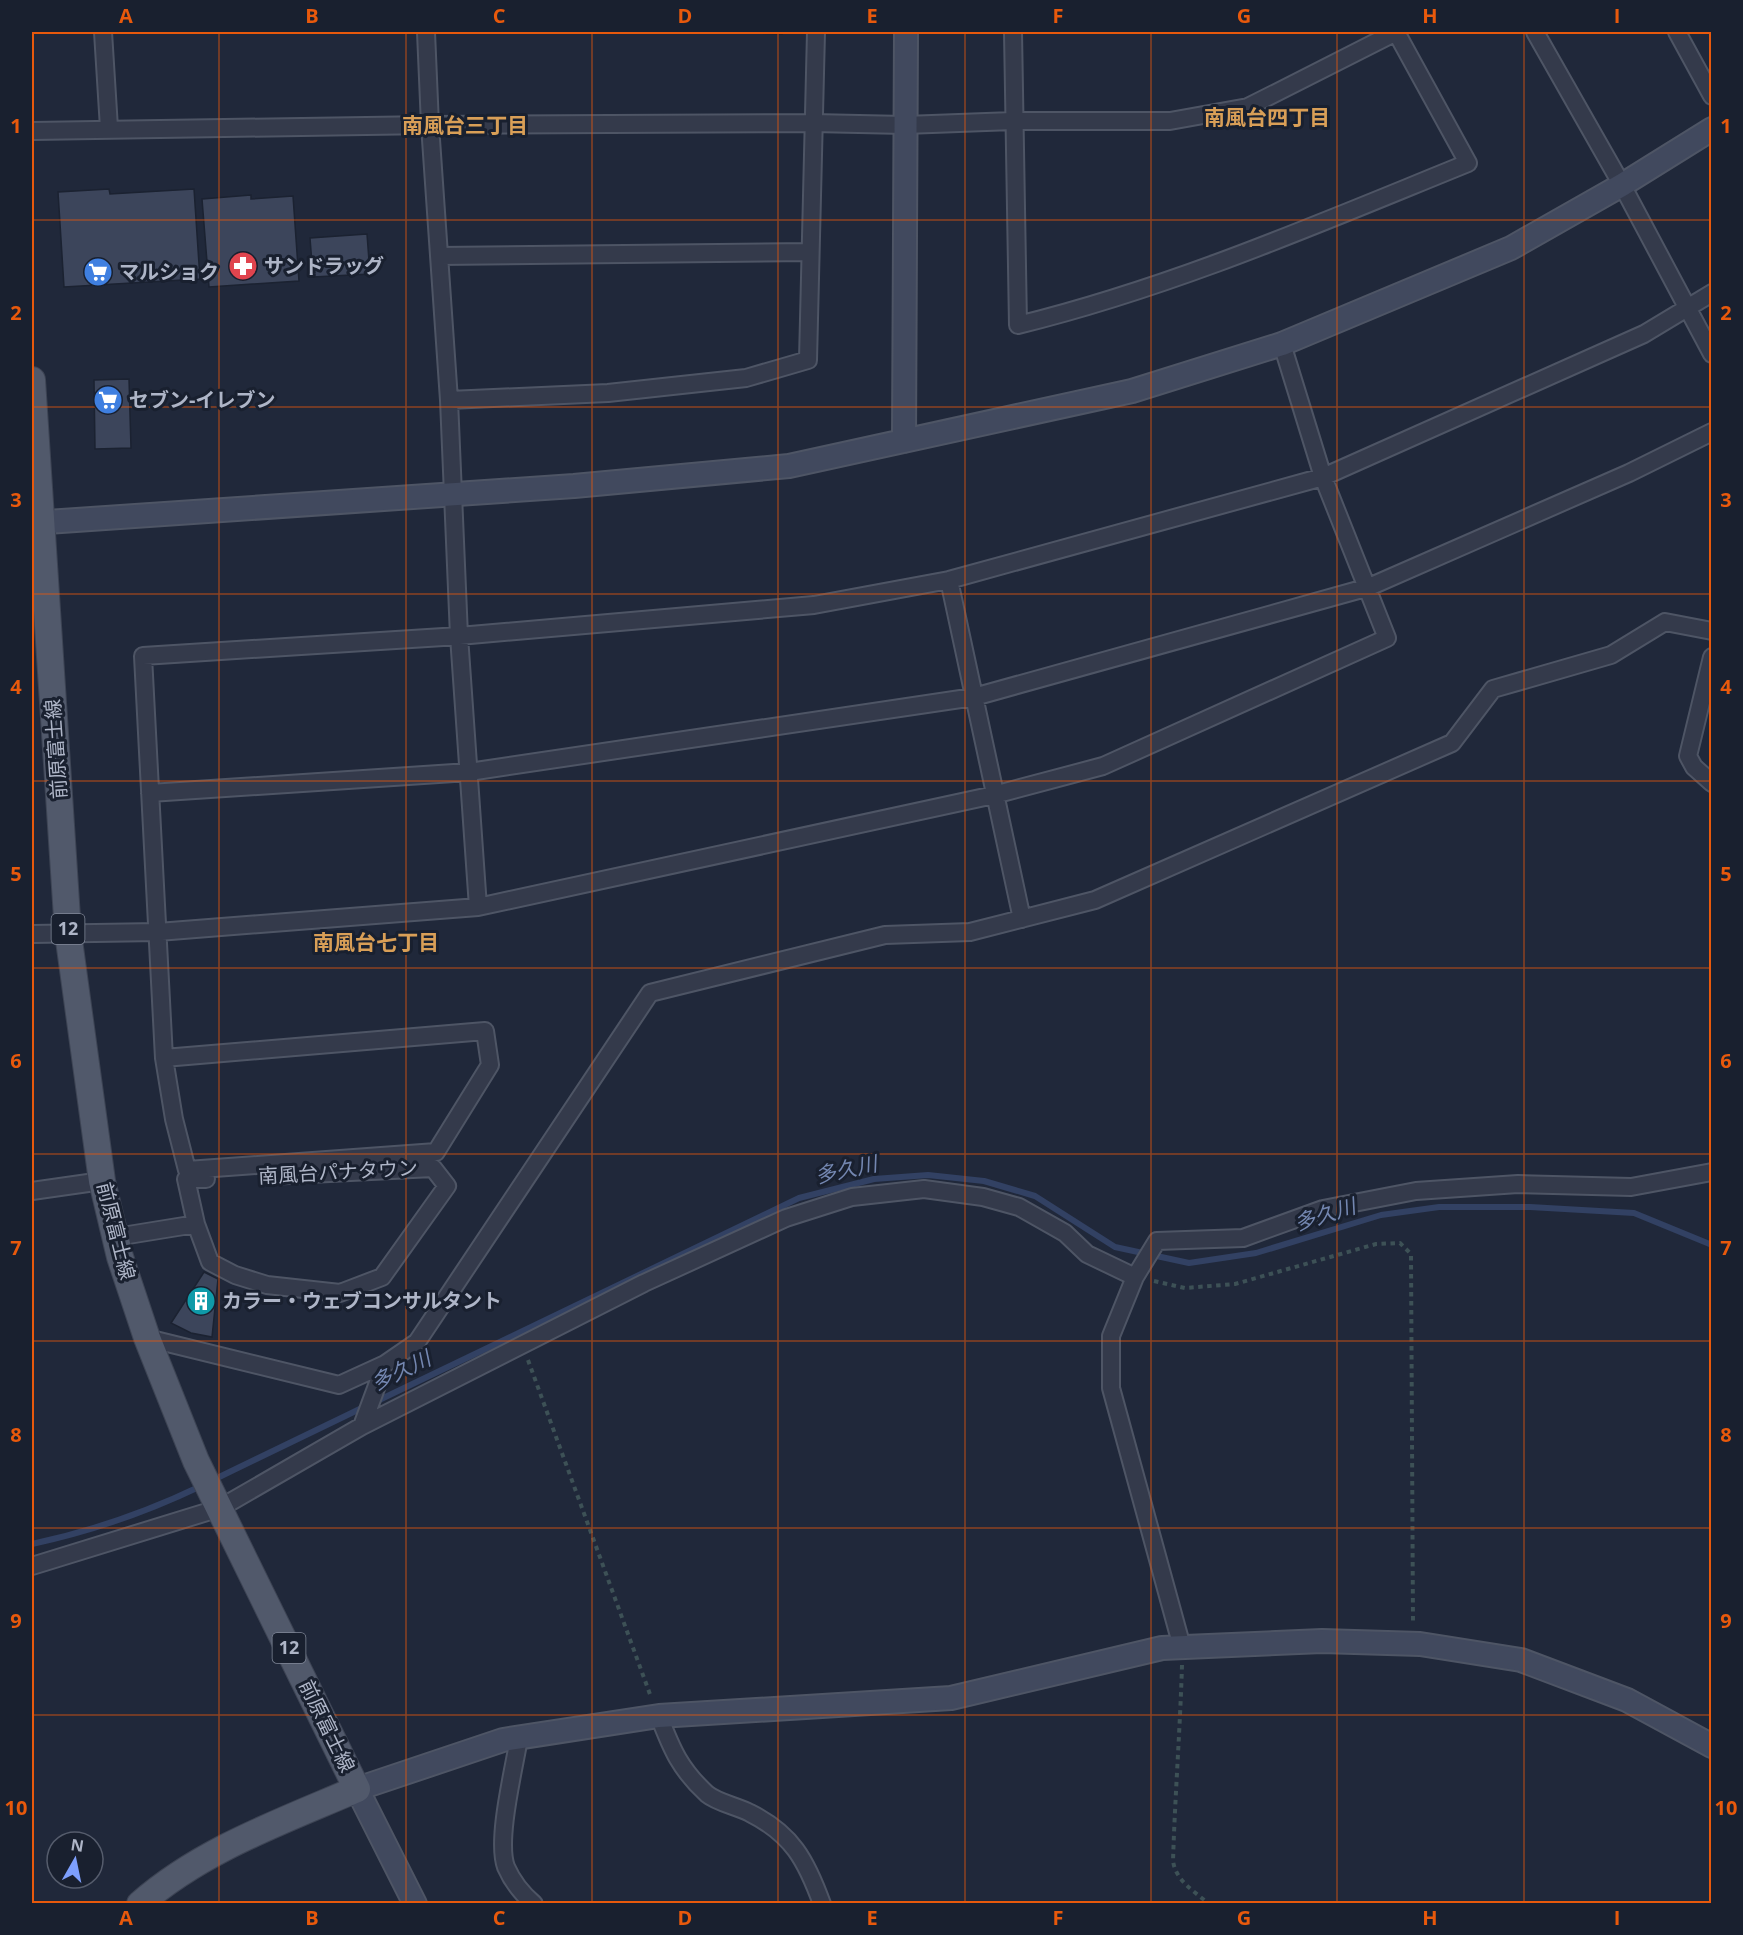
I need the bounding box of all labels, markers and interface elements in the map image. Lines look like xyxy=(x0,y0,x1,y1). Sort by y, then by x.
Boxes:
text: A xyxy=(119,2,133,29)
text: B xyxy=(305,2,319,29)
text: C xyxy=(493,2,506,29)
text: D xyxy=(678,2,692,29)
text: E xyxy=(866,2,878,29)
text: F xyxy=(1053,2,1063,29)
text: G xyxy=(1237,2,1251,29)
text: H xyxy=(1422,2,1438,29)
text: I xyxy=(1614,2,1620,29)
district label: 南風台四丁目 xyxy=(1204,103,1330,131)
district label: 南風台三丁目 xyxy=(402,111,528,139)
text: 1 xyxy=(10,112,22,139)
text: 1 xyxy=(1720,112,1732,139)
pharmacy icon: サンドラッグ xyxy=(227,250,259,282)
place label: サンドラッグ xyxy=(264,252,384,279)
supermarket icon: マルショク xyxy=(82,256,114,288)
place label: マルショク xyxy=(119,258,219,285)
text: 2 xyxy=(10,299,22,326)
text: 2 xyxy=(1720,299,1732,326)
supermarket icon: セブン-イレブン xyxy=(92,384,124,416)
place label: セブン-イレブン xyxy=(129,386,275,413)
text: 3 xyxy=(10,486,22,513)
text: 3 xyxy=(1720,486,1732,513)
text: 4 xyxy=(10,673,22,700)
text: 4 xyxy=(1720,673,1732,700)
street label: 前原富士線 xyxy=(39,698,72,800)
text: 5 xyxy=(10,860,22,887)
text: 5 xyxy=(1720,860,1732,887)
road number: 12 xyxy=(52,914,84,944)
district label: 南風台七丁目 xyxy=(313,928,439,956)
text: 6 xyxy=(10,1047,22,1074)
text: 6 xyxy=(1720,1047,1732,1074)
water label: 多久川 xyxy=(812,1148,881,1189)
street label: 南風台パナタウン xyxy=(257,1154,419,1189)
street label: 前原富士線 xyxy=(91,1179,142,1283)
water label: 多久川 xyxy=(1290,1191,1361,1237)
text: 7 xyxy=(10,1234,22,1261)
text: 7 xyxy=(1720,1234,1732,1261)
building icon: カラー・ウェブコンサルタント xyxy=(185,1285,217,1317)
place label: カラー・ウェブコンサルタント xyxy=(222,1287,502,1314)
water label: 多久川 xyxy=(366,1343,437,1396)
text: 8 xyxy=(10,1421,22,1448)
text: 8 xyxy=(1720,1421,1732,1448)
text: 9 xyxy=(10,1607,22,1634)
text: 9 xyxy=(1720,1607,1732,1634)
road number: 12 xyxy=(272,1633,306,1663)
street label: 前原富士線 xyxy=(293,1675,362,1777)
text: 10 xyxy=(5,1794,27,1821)
text: 10 xyxy=(1715,1794,1737,1821)
north arrow xyxy=(45,1830,105,1890)
text: N xyxy=(69,1833,85,1857)
text: A xyxy=(119,1904,133,1931)
text: B xyxy=(305,1904,319,1931)
text: C xyxy=(493,1904,506,1931)
text: D xyxy=(678,1904,692,1931)
text: E xyxy=(866,1904,878,1931)
text: F xyxy=(1053,1904,1063,1931)
text: G xyxy=(1237,1904,1251,1931)
text: H xyxy=(1422,1904,1438,1931)
text: I xyxy=(1614,1904,1620,1931)

